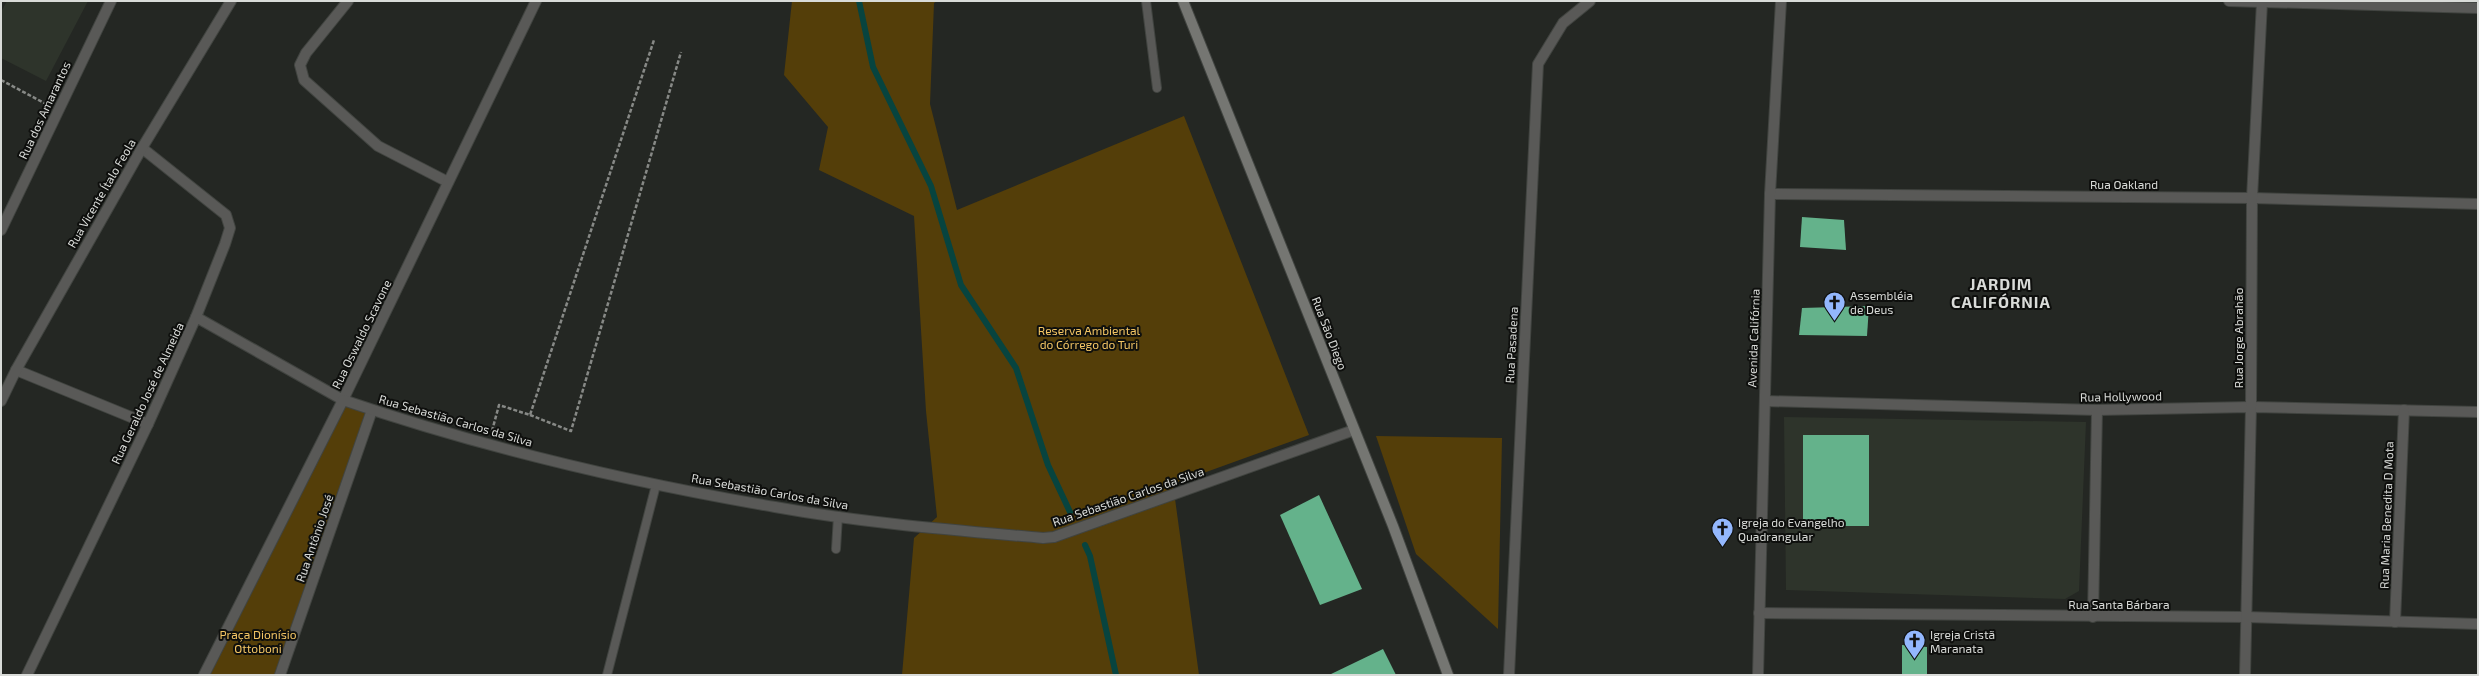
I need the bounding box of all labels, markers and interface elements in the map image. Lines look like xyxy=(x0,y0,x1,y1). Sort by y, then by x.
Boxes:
street label: Rua dos Amarantos xyxy=(15,59,73,161)
street label: Rua Vicente Ítalo Feola xyxy=(64,136,138,250)
street label: Rua Oakland xyxy=(2090,177,2158,191)
district label: JARDIM CALIFÓRNIA xyxy=(1951,274,2051,311)
street label: Rua Oswaldo Scavone xyxy=(328,277,394,391)
street label: Avenida Califórnia xyxy=(1744,288,1762,388)
place label: Assembléia de Deus xyxy=(1850,288,1913,316)
street label: Rua Jorge Abrahão xyxy=(2231,288,2245,388)
church icon: Assembléia de Deus xyxy=(1822,289,1848,322)
street label: Rua São Diego xyxy=(1310,294,1350,372)
street label: Rua Pasadena xyxy=(1502,306,1520,384)
street label: Rua Geraldo José de Almeida xyxy=(108,320,186,466)
park label: Reserva Ambiental do Córrego do Turi xyxy=(1038,323,1141,351)
street label: Rua Hollywood xyxy=(2080,388,2162,404)
street label: Rua Sebastião Carlos da Silva xyxy=(378,391,534,449)
street label: Rua Maria Benedita D Mota xyxy=(2376,441,2396,589)
street label: Rua Sebastião Carlos da Silva xyxy=(1050,463,1206,529)
street label: Rua Sebastião Carlos da Silva xyxy=(690,470,850,512)
street label: Rua Antônio José xyxy=(292,492,336,584)
place label: Igreja do Evangelho Quadrangular xyxy=(1738,515,1845,544)
church icon: Igreja do Evangelho Quadrangular xyxy=(1710,516,1736,549)
street label: Rua Santa Bárbara xyxy=(2068,597,2170,611)
park label: Praça Dionísio Ottoboni xyxy=(219,627,297,655)
place label: Igreja Cristã Maranata xyxy=(1930,627,1995,655)
church icon: Igreja Cristã Maranata xyxy=(1902,628,1928,661)

